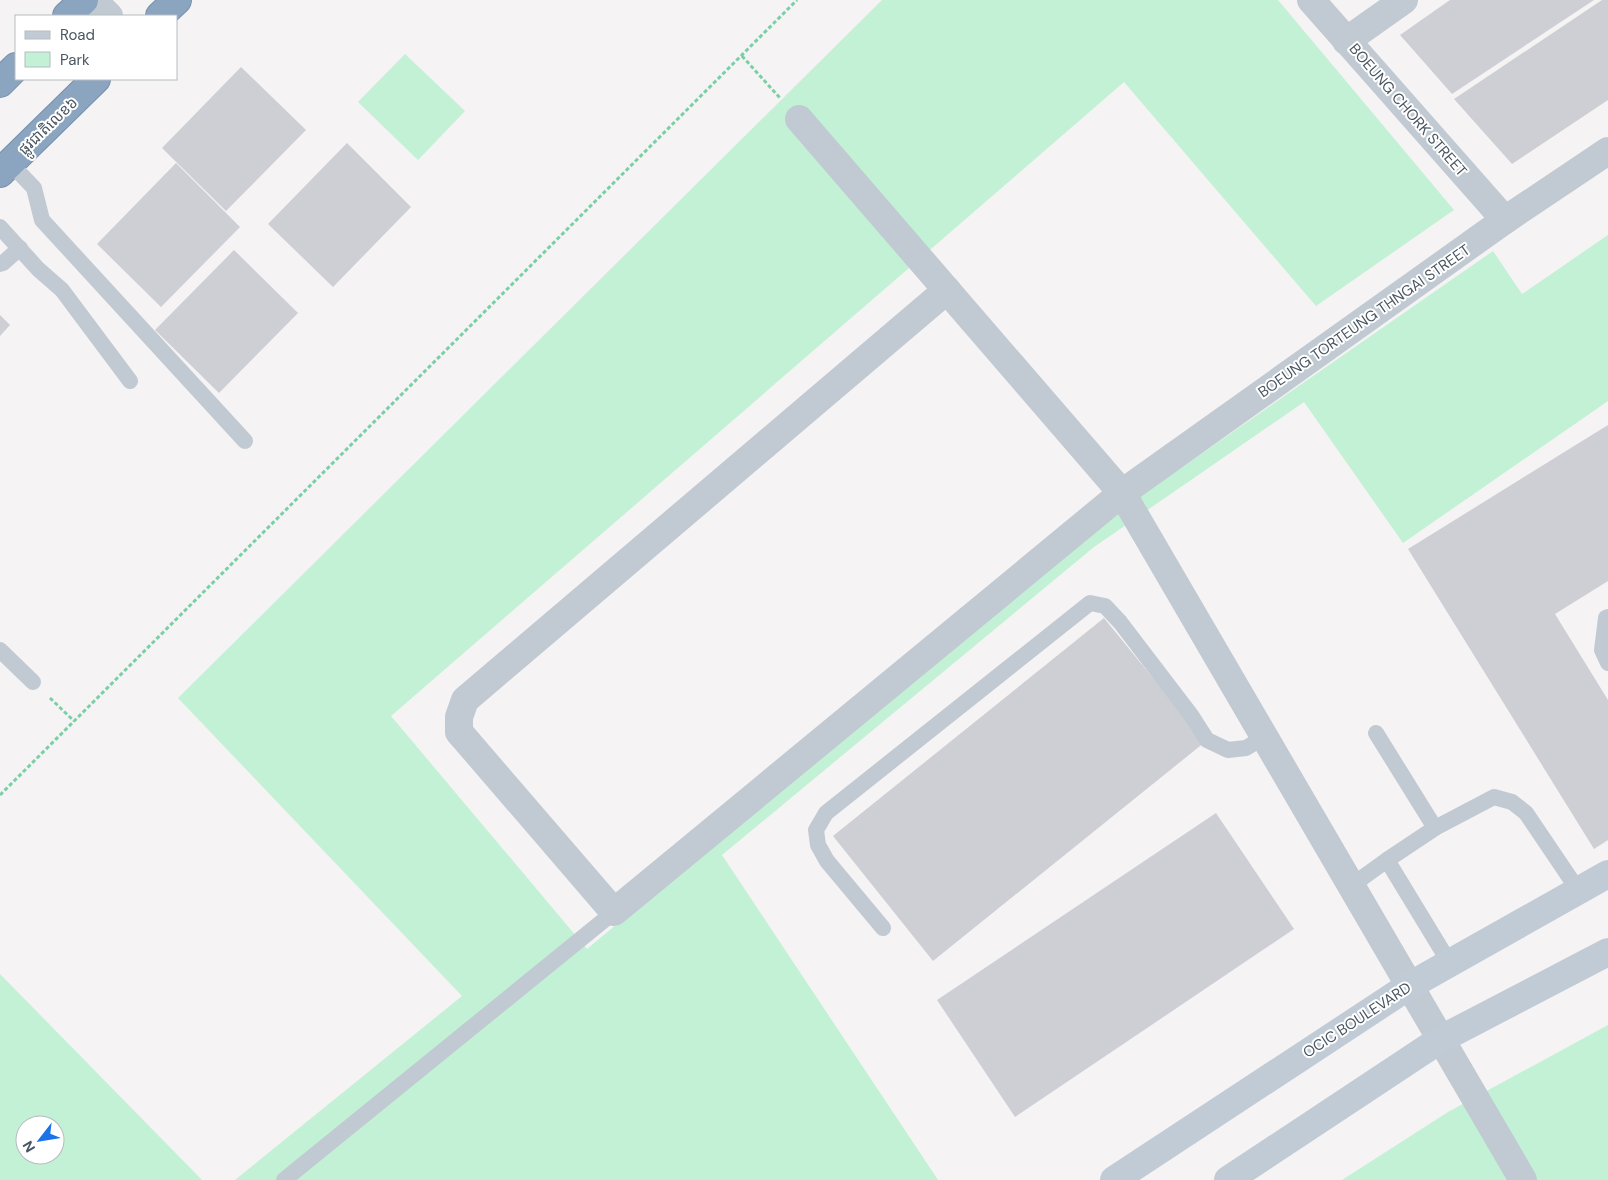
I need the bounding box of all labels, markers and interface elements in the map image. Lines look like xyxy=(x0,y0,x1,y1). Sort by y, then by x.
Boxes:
legend xyxy=(15,15,178,80)
text: Road xyxy=(60,25,95,45)
street label: BOEUNG CHORK STREET xyxy=(1345,39,1471,181)
text: Park xyxy=(60,50,90,70)
street label: ផ្លូវជាតិលេខ៦ xyxy=(14,93,84,162)
street label: BOEUNG TORTEUNG THNGAI STREET xyxy=(1254,240,1474,402)
street label: OCIC BOULEVARD xyxy=(1299,978,1415,1062)
north arrow xyxy=(15,1115,65,1165)
text: N xyxy=(19,1138,39,1156)

